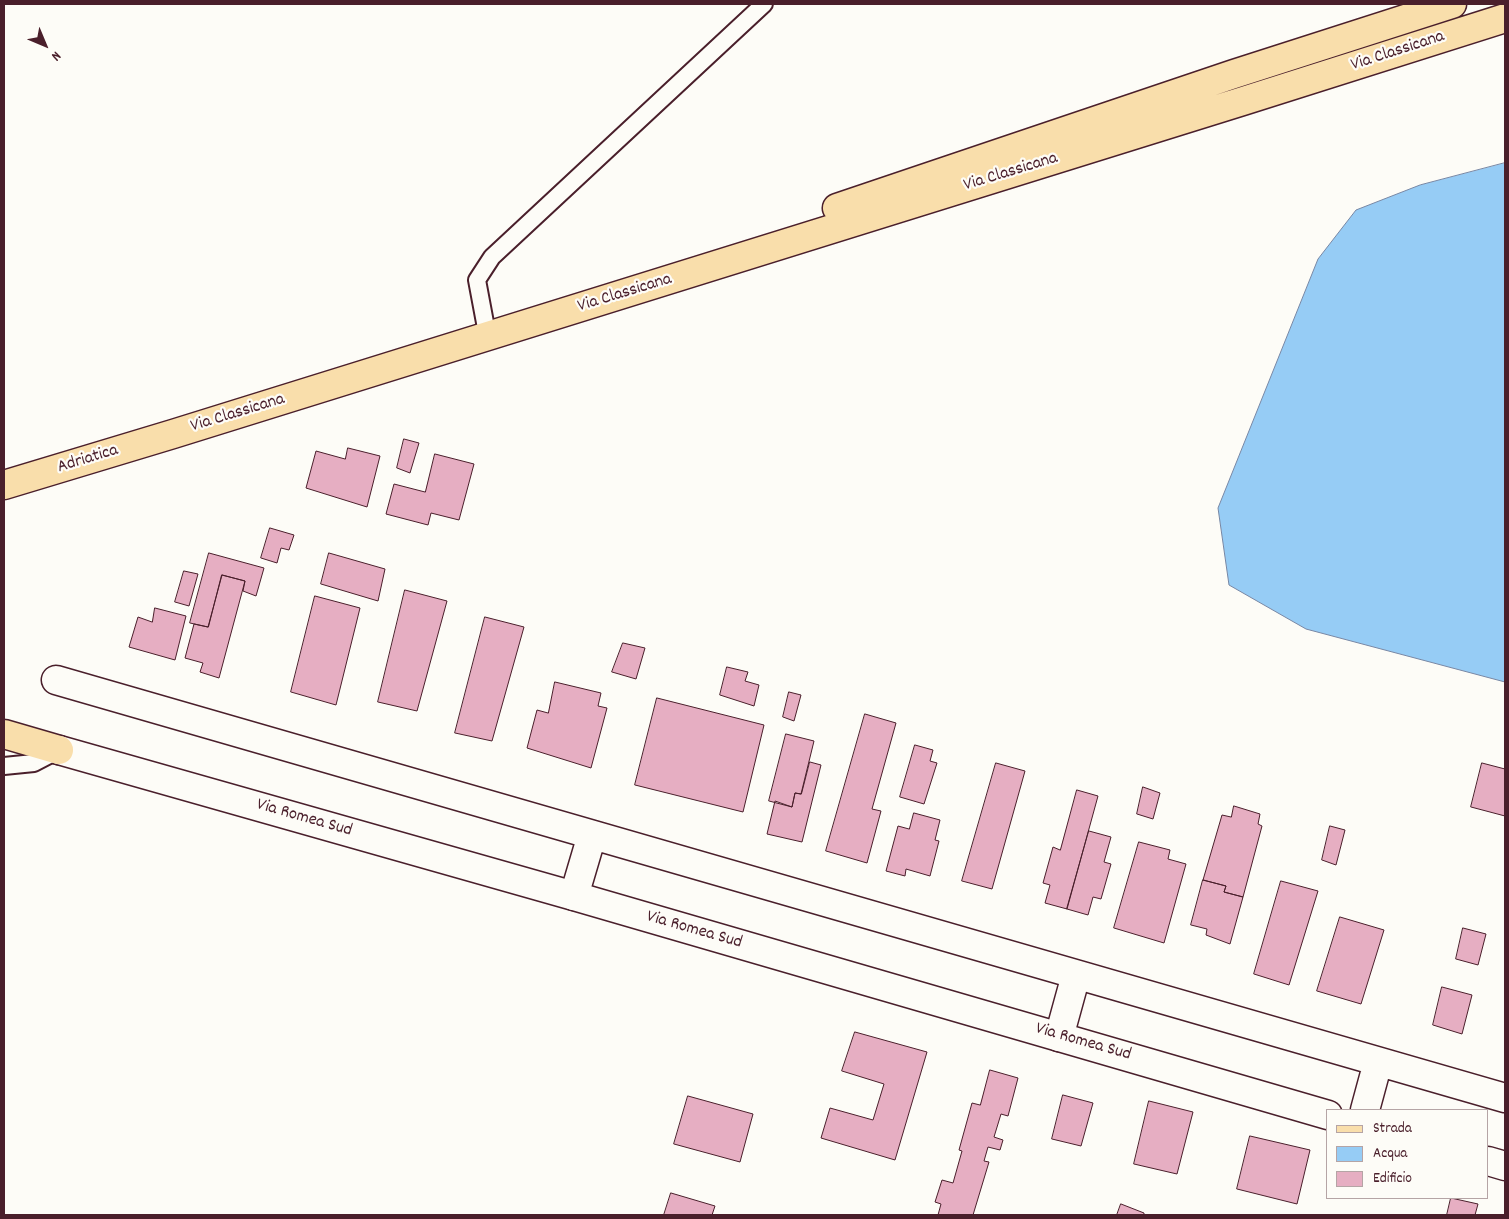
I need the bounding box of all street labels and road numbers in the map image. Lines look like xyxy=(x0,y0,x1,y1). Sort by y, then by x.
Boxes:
street label: Via Classicana xyxy=(1349,27,1447,77)
street label: Via Classicana xyxy=(961,148,1061,198)
street label: Via Classicana xyxy=(575,269,675,319)
street label: Via Classicana xyxy=(188,389,288,439)
street label: Adriatica xyxy=(55,441,121,479)
street label: Via Romea Sud xyxy=(254,795,354,843)
street label: Via Romea Sud xyxy=(644,907,744,955)
street label: Via Romea Sud xyxy=(1033,1019,1133,1067)

